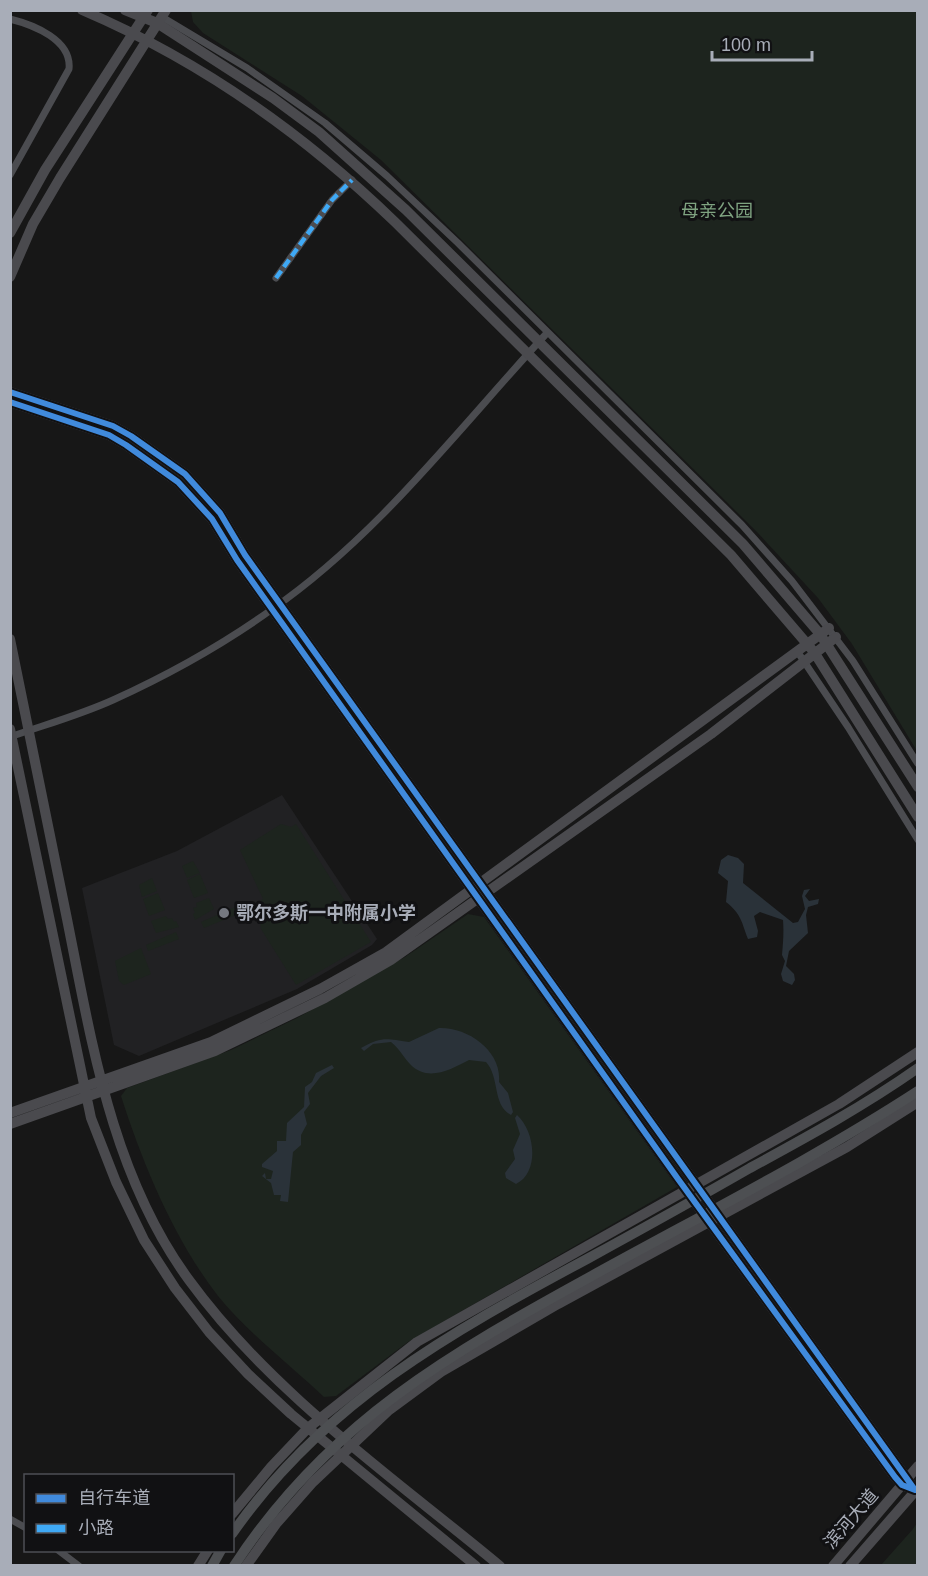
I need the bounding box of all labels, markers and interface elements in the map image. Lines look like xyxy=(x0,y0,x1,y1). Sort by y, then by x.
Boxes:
scale bar xyxy=(712,24,812,62)
text: 100 m xyxy=(721,35,771,55)
park label: 母亲公园 xyxy=(681,201,753,221)
place label: 鄂尔多斯一中附属小学 xyxy=(236,903,416,923)
marker: 鄂尔多斯一中附属小学 xyxy=(217,906,231,920)
legend xyxy=(24,1474,234,1552)
street label: 滨河大道 xyxy=(820,1485,882,1553)
text: 自行车道 xyxy=(78,1488,150,1508)
text: 小路 xyxy=(78,1518,114,1538)

